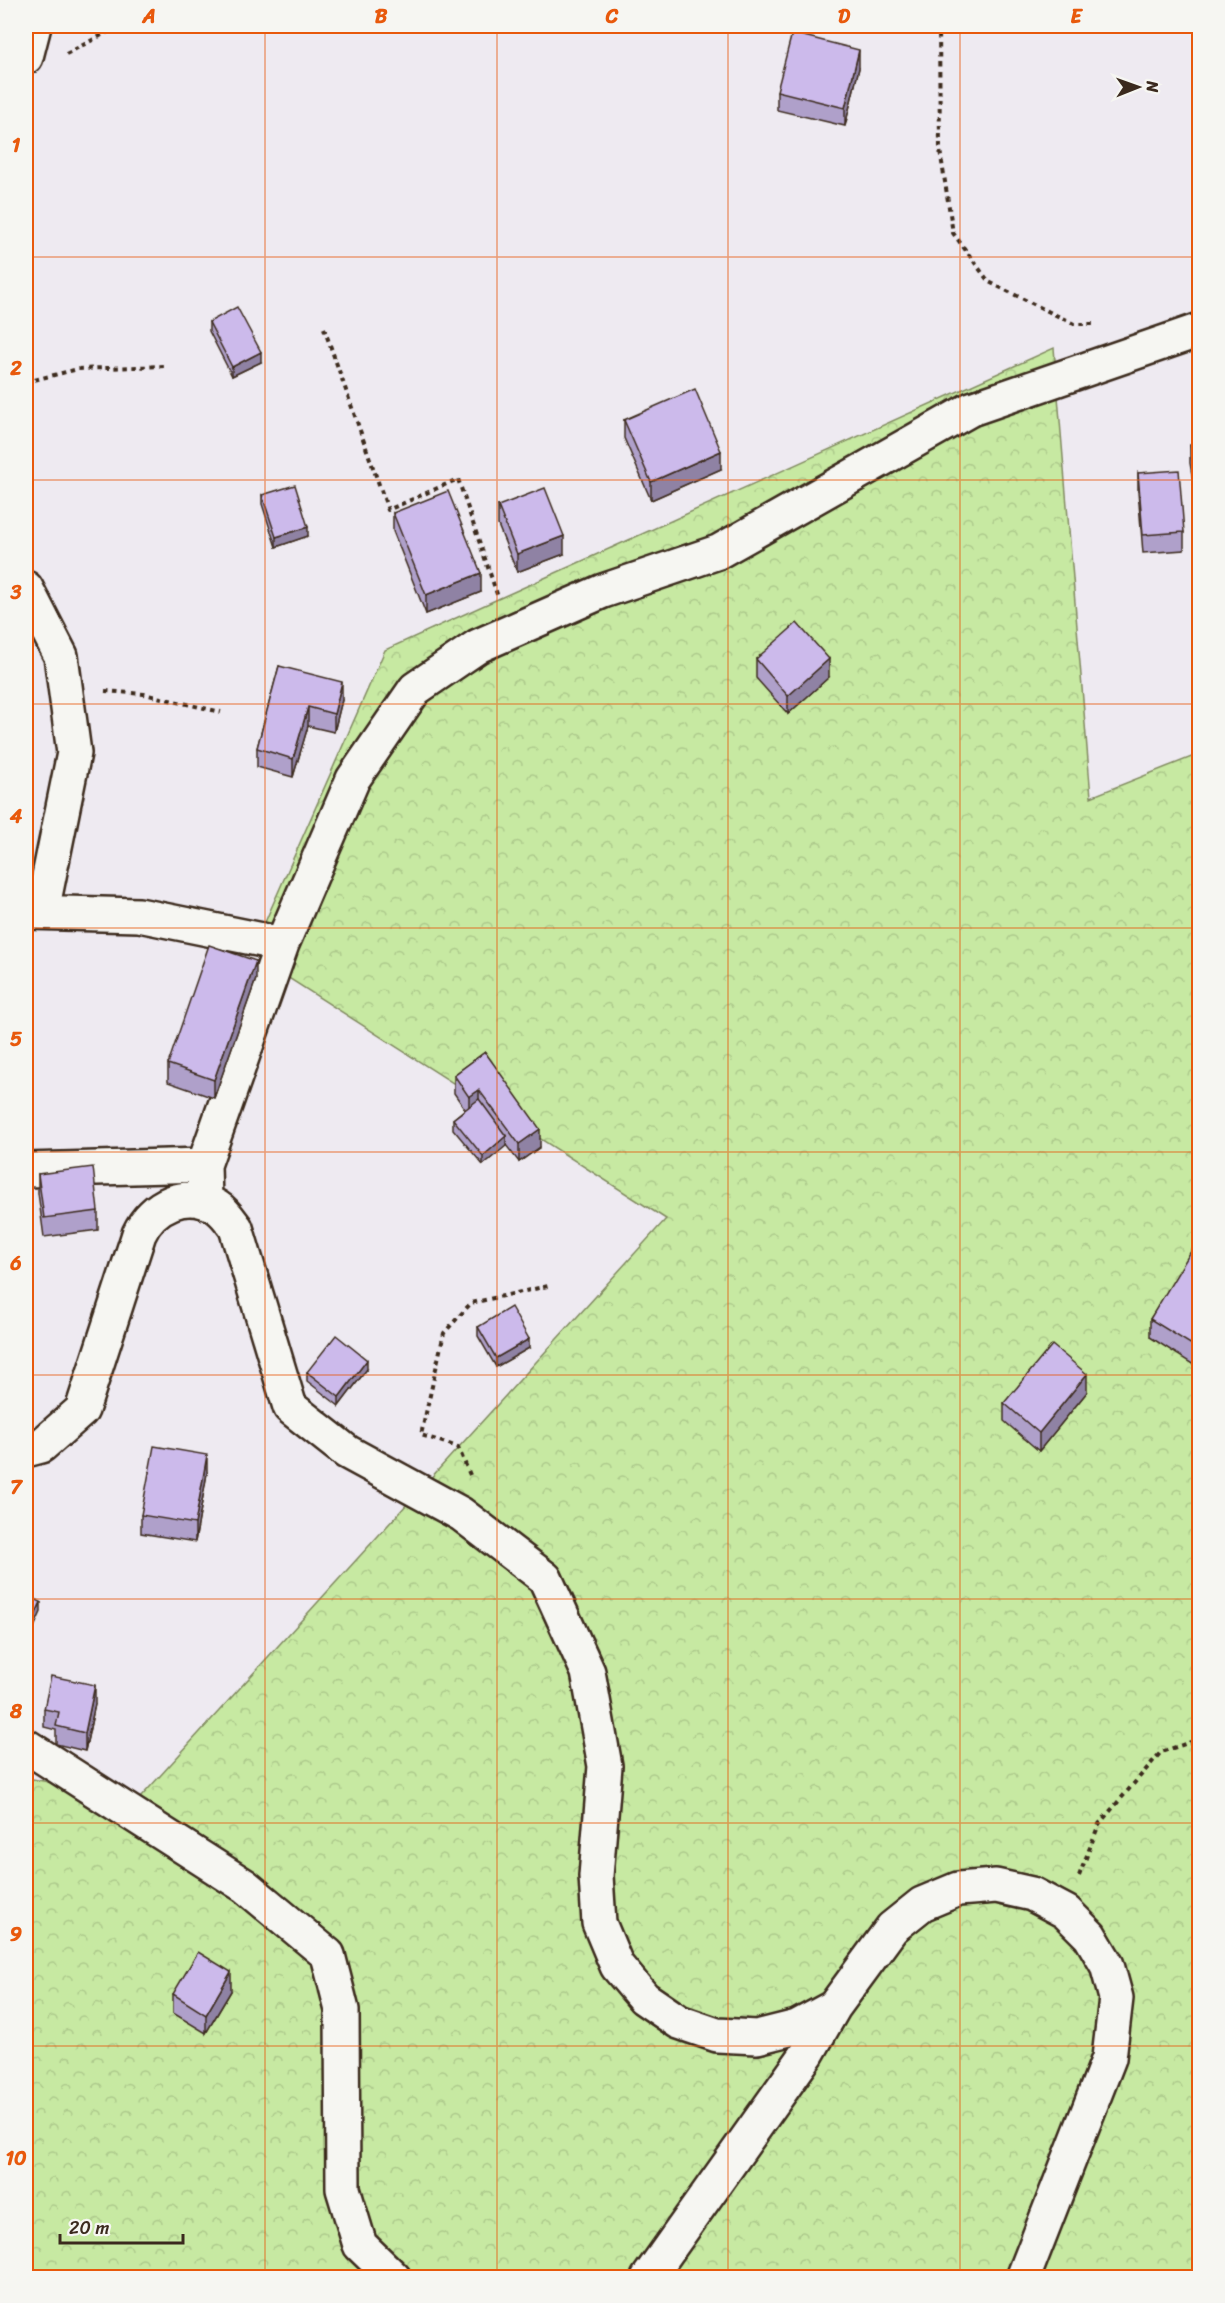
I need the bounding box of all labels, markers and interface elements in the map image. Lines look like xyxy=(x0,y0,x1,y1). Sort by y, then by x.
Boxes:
text: A xyxy=(141,0,156,34)
text: B xyxy=(375,0,388,34)
text: C xyxy=(605,0,619,34)
text: D xyxy=(838,0,851,34)
text: E xyxy=(1070,0,1083,34)
north arrow xyxy=(1108,57,1168,117)
text: N xyxy=(1138,80,1167,93)
text: 1 xyxy=(12,128,21,163)
text: 2 xyxy=(9,351,22,386)
text: 3 xyxy=(10,575,22,610)
text: 4 xyxy=(9,799,23,834)
text: 5 xyxy=(10,1022,22,1057)
text: 6 xyxy=(9,1246,22,1281)
text: 7 xyxy=(10,1470,23,1505)
text: 8 xyxy=(9,1694,23,1729)
text: 9 xyxy=(10,1917,22,1952)
text: 10 xyxy=(5,2141,27,2176)
scale bar xyxy=(60,2207,183,2245)
text: 20 m xyxy=(69,2212,109,2244)

